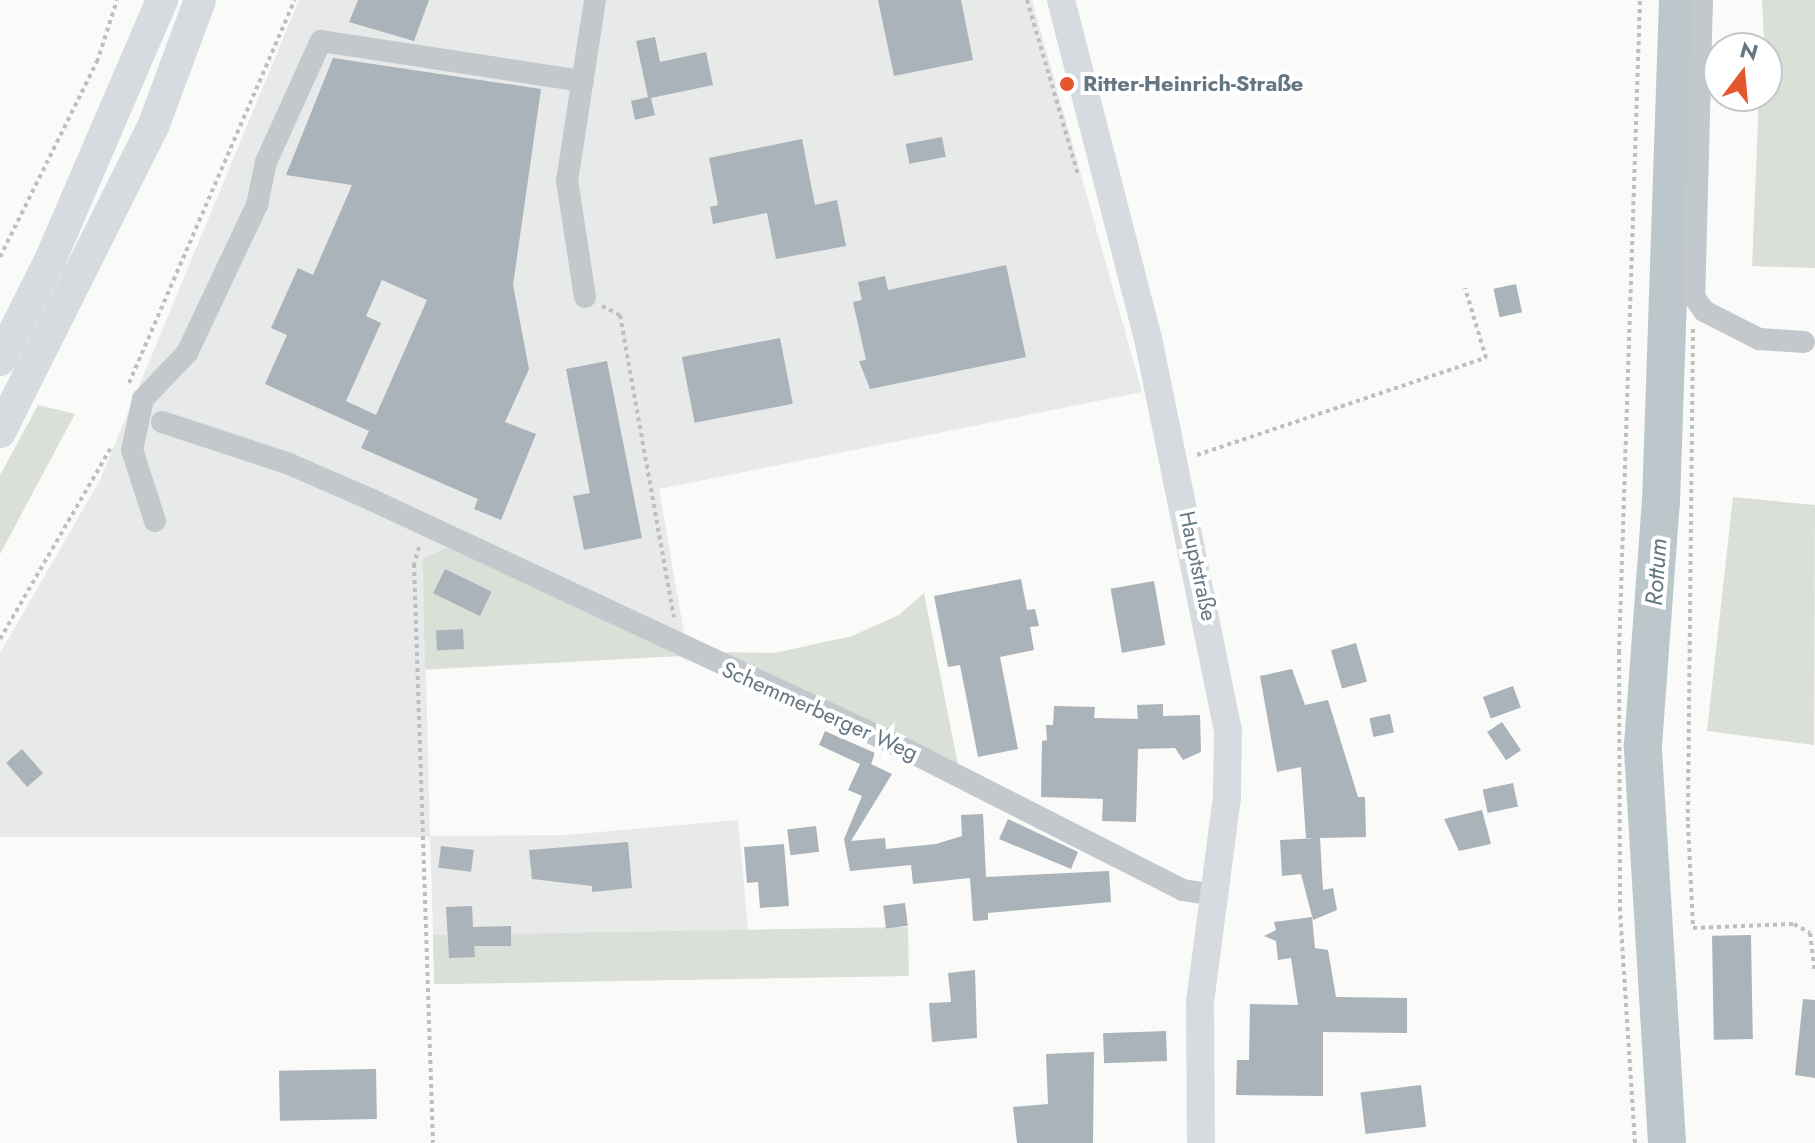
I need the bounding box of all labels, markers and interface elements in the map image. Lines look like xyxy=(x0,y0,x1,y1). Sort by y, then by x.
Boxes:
north arrow xyxy=(1703,32,1783,112)
text: N xyxy=(1736,33,1762,69)
place label: Ritter-Heinrich-Straße xyxy=(1083,71,1303,97)
marker: Ritter-Heinrich-Straße xyxy=(1058,75,1076,93)
street label: Hauptstraße xyxy=(1173,509,1223,623)
water label: Rottum xyxy=(1639,537,1673,607)
street label: Schemmerberger Weg xyxy=(718,656,922,766)

